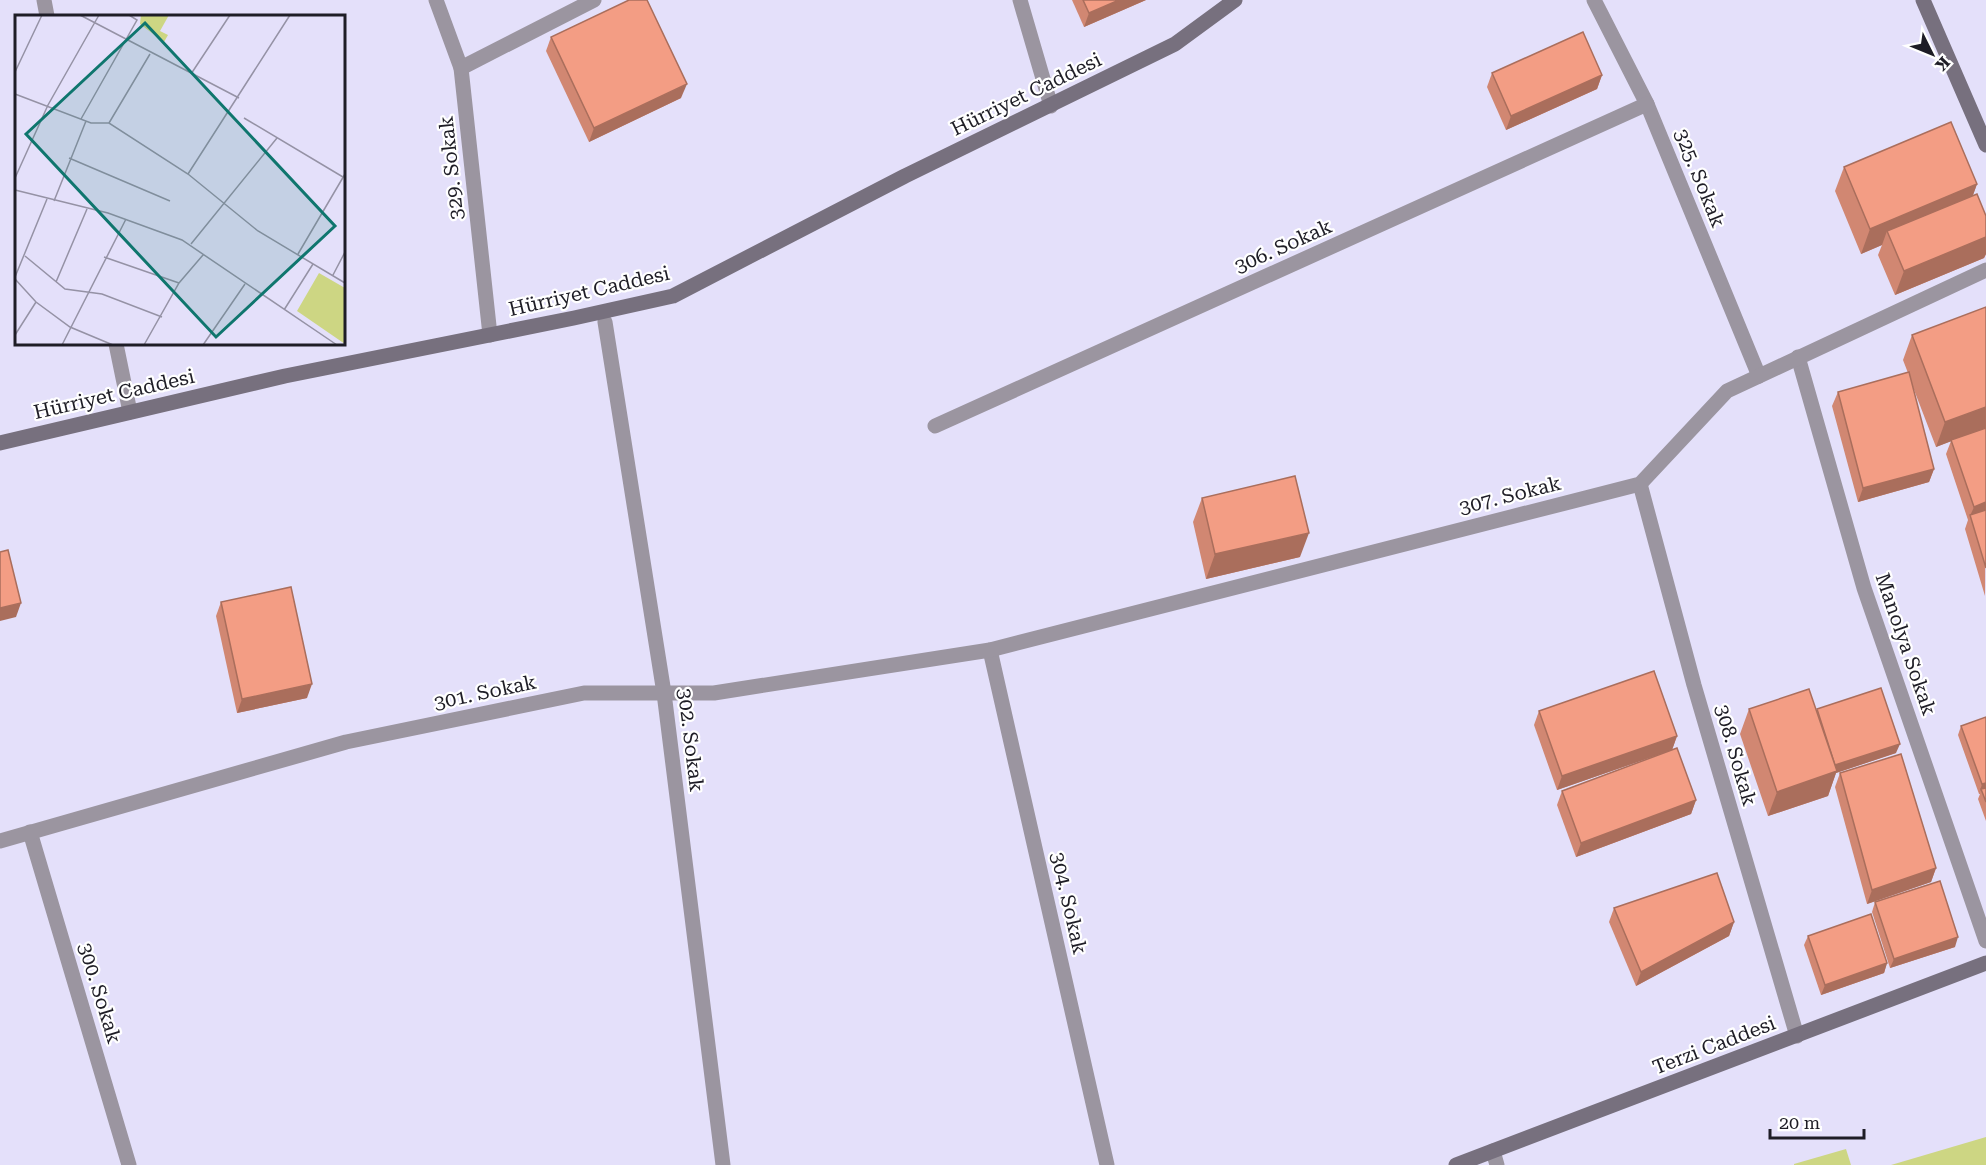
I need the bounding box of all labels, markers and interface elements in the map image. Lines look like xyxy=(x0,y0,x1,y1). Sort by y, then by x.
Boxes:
inset map xyxy=(15,15,345,345)
north arrow xyxy=(1902,24,1962,84)
street label: Hürriyet Caddesi xyxy=(947,47,1105,141)
text: K xyxy=(1931,53,1954,75)
street label: 329. Sokak xyxy=(434,115,468,221)
street label: 325. Sokak xyxy=(1669,125,1731,231)
street label: 306. Sokak xyxy=(1230,214,1336,278)
street label: Hürriyet Caddesi xyxy=(506,261,672,321)
street label: Hürriyet Caddesi xyxy=(31,364,197,424)
street label: 307. Sokak xyxy=(1456,471,1564,519)
street label: Manolya Sokak xyxy=(1870,570,1942,719)
street label: 301. Sokak xyxy=(431,669,539,715)
street label: 302. Sokak xyxy=(673,687,709,794)
street label: 308. Sokak xyxy=(1710,702,1762,809)
street label: 304. Sokak xyxy=(1046,849,1092,957)
street label: 300. Sokak xyxy=(73,940,127,1047)
street label: Terzi Caddesi xyxy=(1649,1011,1779,1079)
scale bar xyxy=(1770,1102,1864,1140)
text: 20 m xyxy=(1779,1112,1820,1133)

